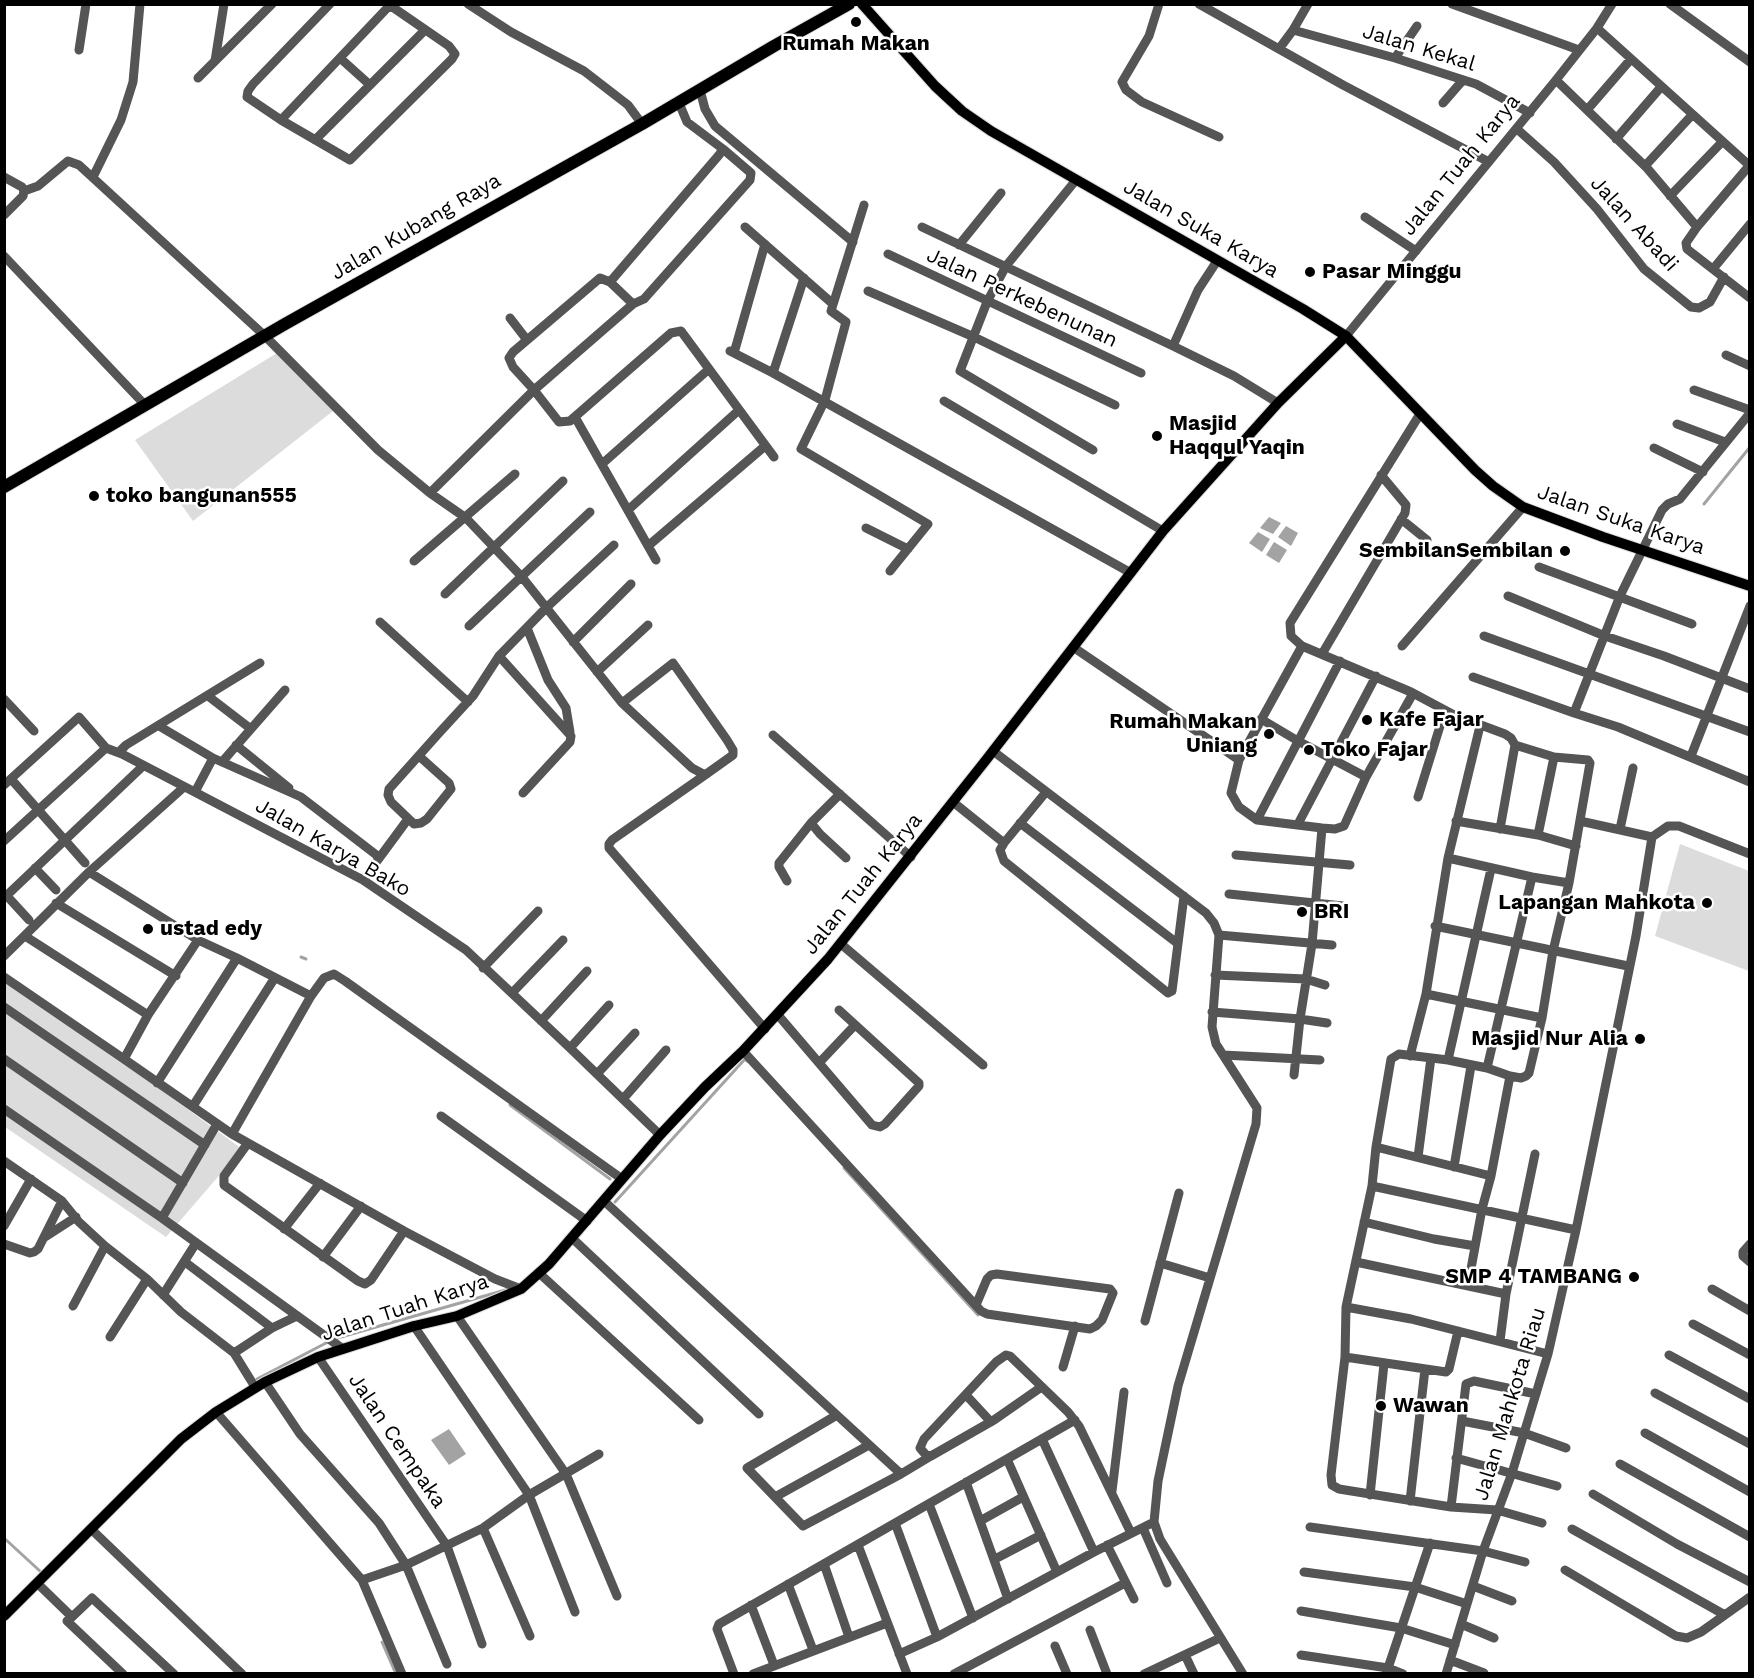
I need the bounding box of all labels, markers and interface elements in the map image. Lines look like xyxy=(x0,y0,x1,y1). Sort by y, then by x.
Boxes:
marker: Rumah Makan xyxy=(849,15,863,29)
street label: Jalan Kekal xyxy=(1359,19,1479,77)
place label: Rumah Makan xyxy=(782,31,930,57)
street label: Jalan Tuah Karya xyxy=(1396,89,1526,241)
street label: Jalan Kubang Raya xyxy=(326,168,506,286)
street label: Jalan Abadi xyxy=(1585,171,1683,277)
street label: Jalan Suka Karya xyxy=(1119,174,1283,284)
street label: Jalan Perkebenunan xyxy=(922,243,1122,353)
place label: Pasar Minggu xyxy=(1322,259,1461,285)
marker: Pasar Minggu xyxy=(1303,265,1317,279)
place label: Masjid Haqqul Yaqin xyxy=(1169,411,1305,461)
marker: Masjid Haqqul Yaqin xyxy=(1150,429,1164,443)
street label: Jalan Suka Karya xyxy=(1534,480,1708,560)
place label: toko bangunan555 xyxy=(106,483,297,509)
marker: toko bangunan555 xyxy=(87,489,101,503)
place label: SembilanSembilan xyxy=(1359,538,1553,564)
marker: SembilanSembilan xyxy=(1558,544,1572,558)
place label: Kafe Fajar xyxy=(1379,707,1484,733)
place label: Rumah Makan Uniang xyxy=(1109,709,1257,759)
marker: Kafe Fajar xyxy=(1360,713,1374,727)
marker: Rumah Makan Uniang xyxy=(1262,727,1276,741)
place label: Toko Fajar xyxy=(1321,737,1428,763)
marker: Toko Fajar xyxy=(1302,743,1316,757)
street label: Jalan Karya Bako xyxy=(251,793,415,903)
street label: Jalan Tuah Karya xyxy=(798,808,928,960)
place label: Lapangan Mahkota xyxy=(1498,890,1695,916)
marker: Lapangan Mahkota xyxy=(1700,896,1714,910)
place label: BRI xyxy=(1314,899,1350,925)
marker: BRI xyxy=(1295,905,1309,919)
place label: ustad edy xyxy=(160,916,262,942)
marker: ustad edy xyxy=(141,922,155,936)
place label: Masjid Nur Alia xyxy=(1471,1026,1628,1052)
marker: Masjid Nur Alia xyxy=(1633,1032,1647,1046)
place label: SMP 4 TAMBANG xyxy=(1445,1264,1622,1290)
street label: Jalan Tuah Karya xyxy=(318,1269,492,1347)
marker: SMP 4 TAMBANG xyxy=(1627,1270,1641,1284)
street label: Jalan Mahkota Riau xyxy=(1469,1304,1551,1504)
street label: Jalan Cempaka xyxy=(343,1369,451,1513)
place label: Wawan xyxy=(1393,1393,1469,1419)
marker: Wawan xyxy=(1374,1399,1388,1413)

